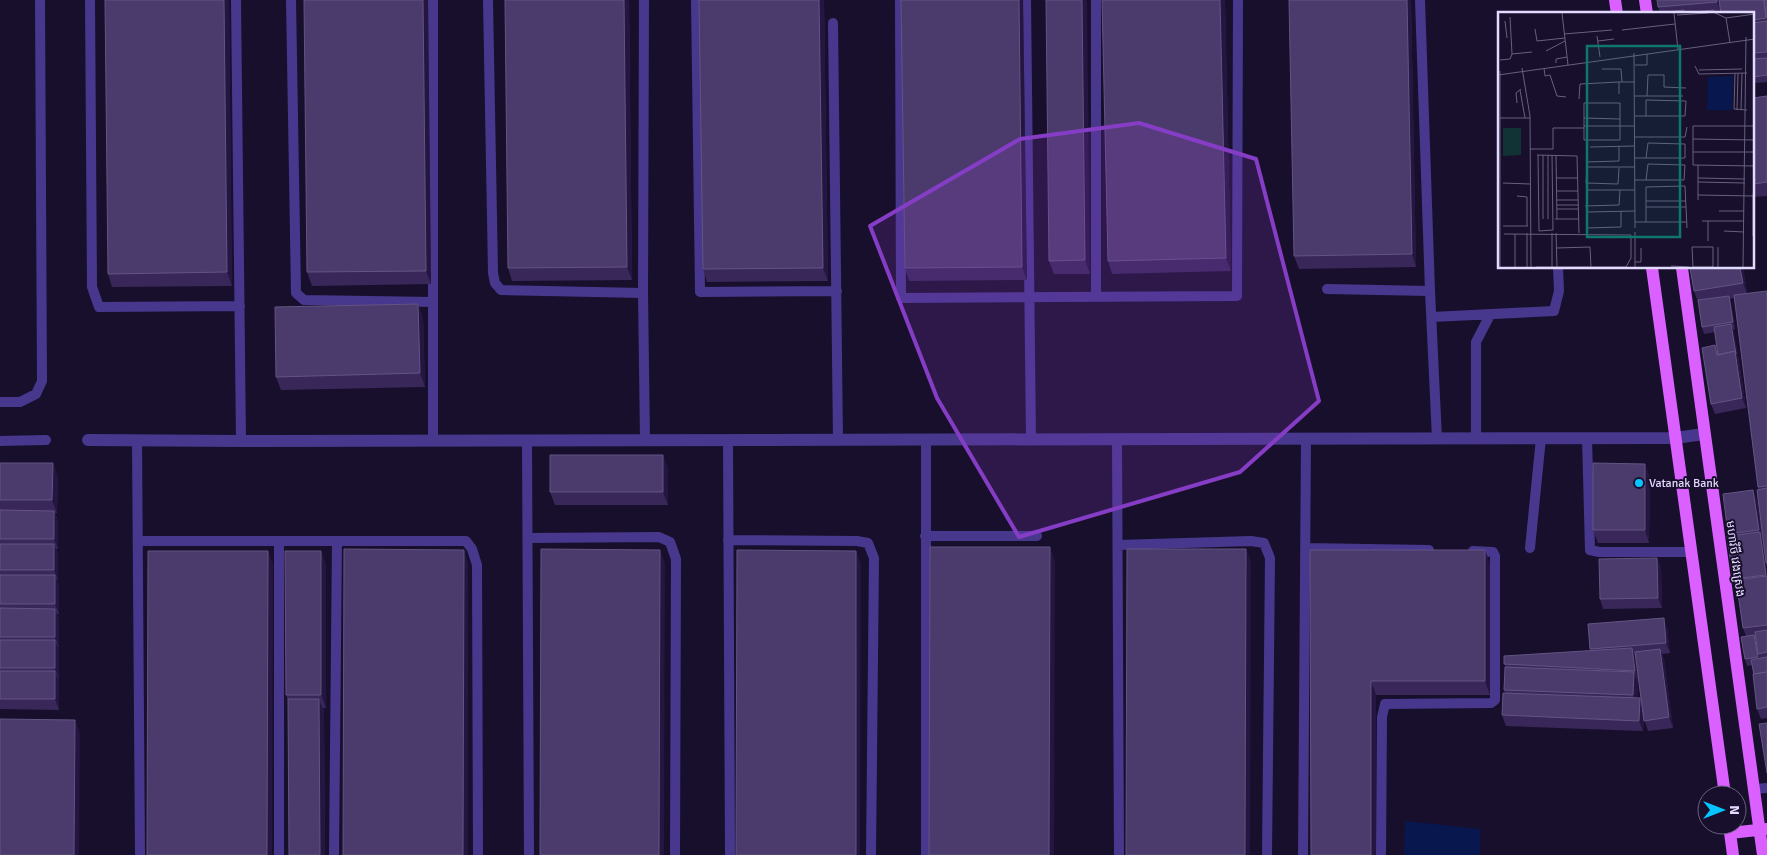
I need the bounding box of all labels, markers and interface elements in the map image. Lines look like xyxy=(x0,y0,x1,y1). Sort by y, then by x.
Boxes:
inset map xyxy=(1498,12,1754,269)
place label: Vatanak Bank xyxy=(1649,476,1719,491)
marker: Vatanak Bank xyxy=(1633,477,1645,489)
street label: មហាវិថី វេងស្រេង xyxy=(1722,520,1748,598)
north arrow xyxy=(1697,785,1747,835)
text: N xyxy=(1726,805,1743,815)

